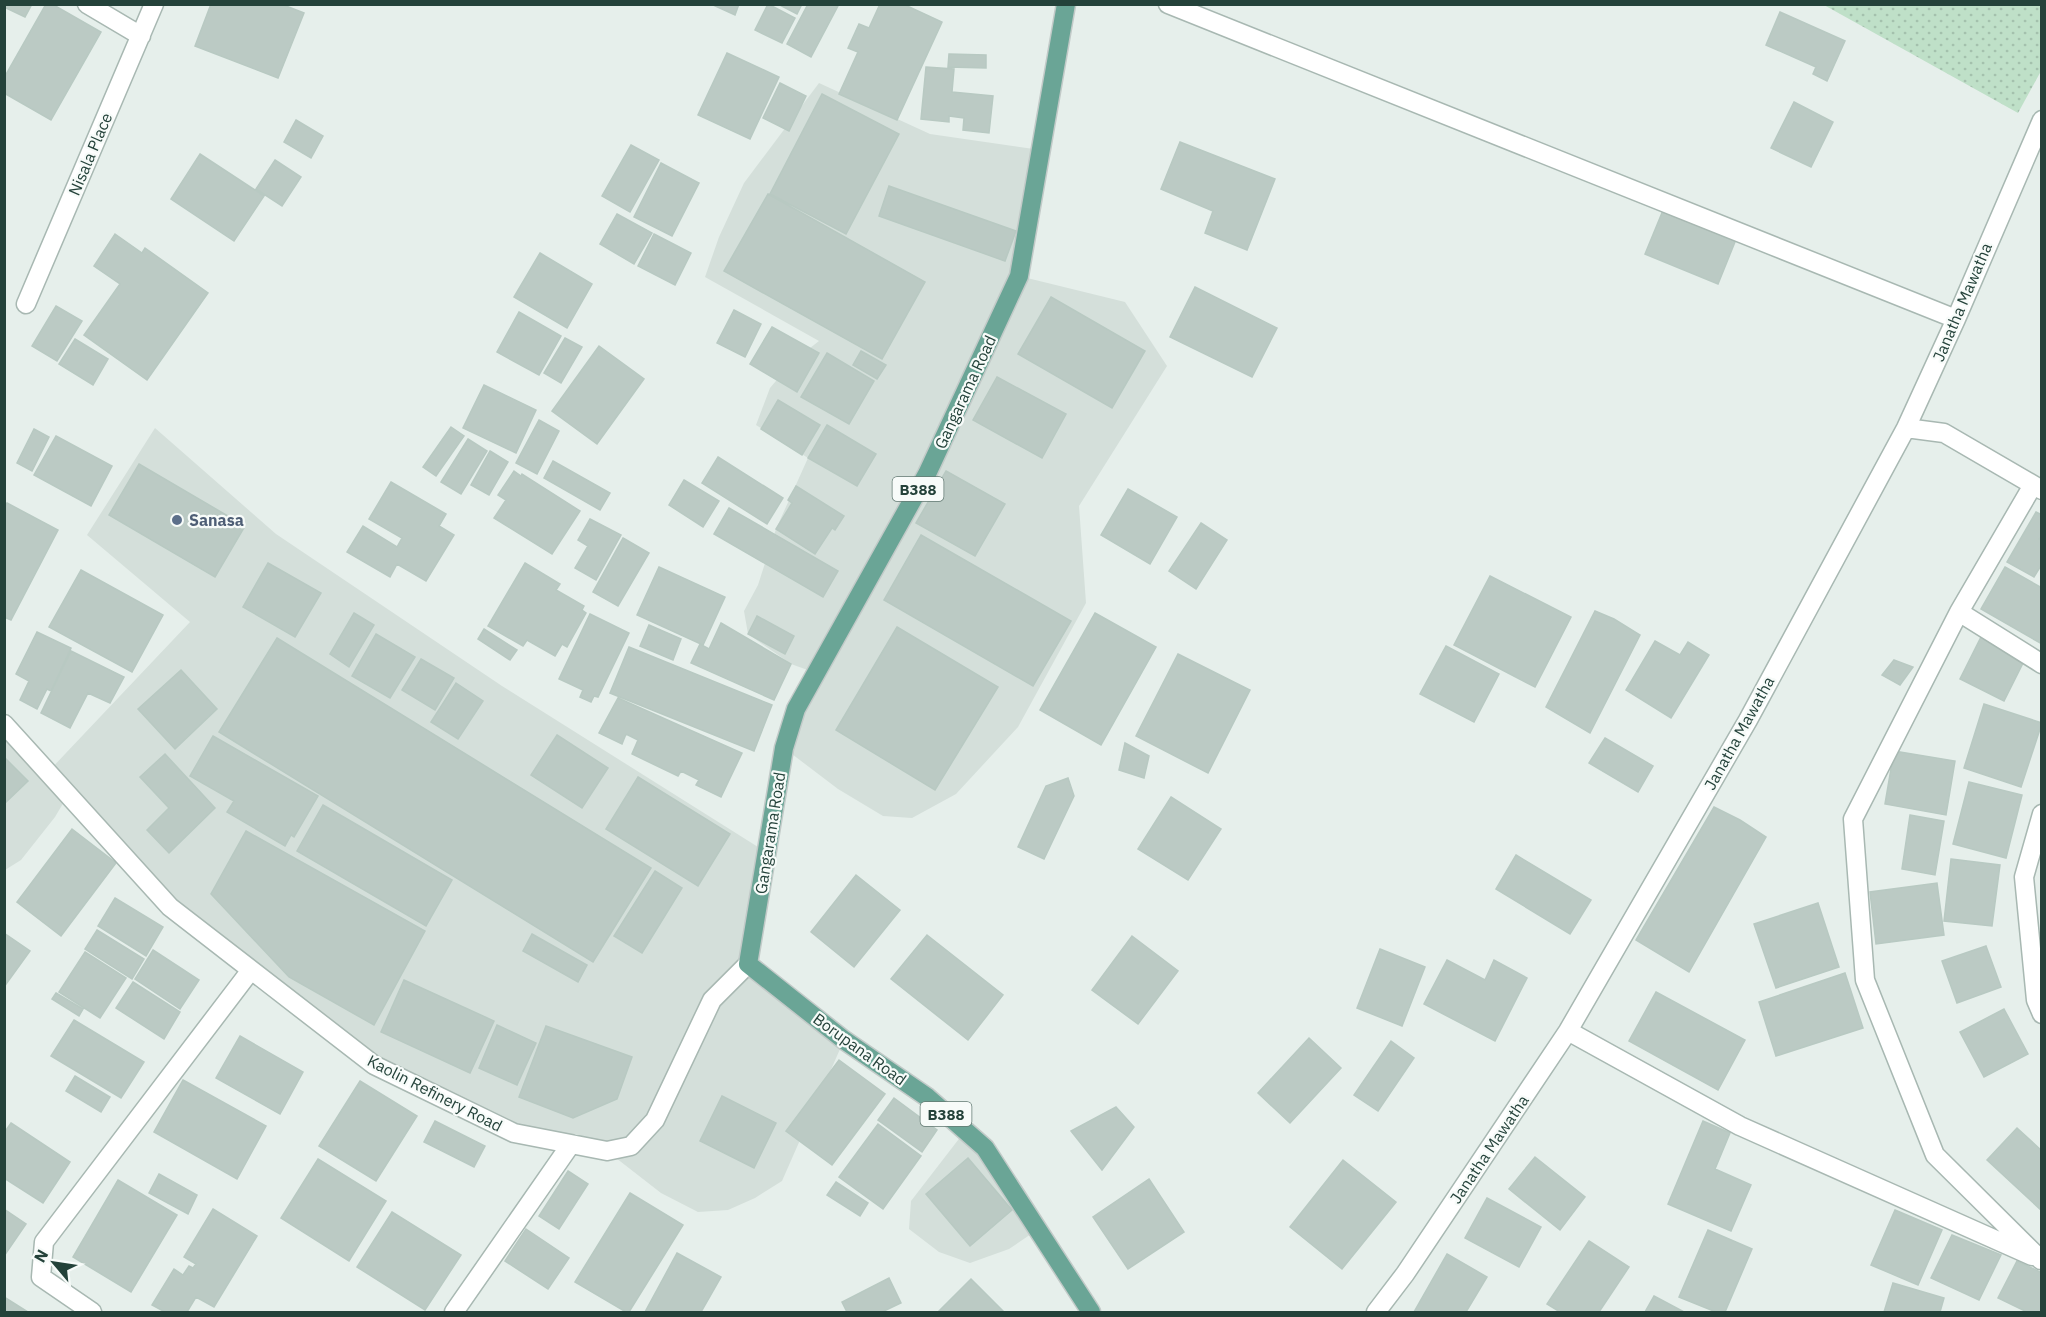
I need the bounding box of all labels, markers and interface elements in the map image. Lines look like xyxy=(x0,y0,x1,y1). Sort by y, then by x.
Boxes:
street label: Nisala Place xyxy=(64,110,116,198)
street label: Janatha Mawatha xyxy=(1928,239,1996,364)
street label: Gangarama Road xyxy=(930,332,1000,452)
road number: B388 xyxy=(892,477,944,501)
place label: Sanasa xyxy=(189,510,244,530)
marker: Sanasa xyxy=(170,513,184,527)
street label: Janatha Mawatha xyxy=(1700,672,1779,793)
street label: Gangarama Road xyxy=(750,771,790,895)
street label: Borupana Road xyxy=(809,1008,911,1090)
street label: Kaolin Refinery Road xyxy=(364,1050,506,1136)
street label: Janatha Mawatha xyxy=(1445,1090,1533,1207)
road number: B388 xyxy=(920,1102,972,1126)
north arrow xyxy=(24,1233,84,1293)
text: N xyxy=(29,1246,52,1266)

